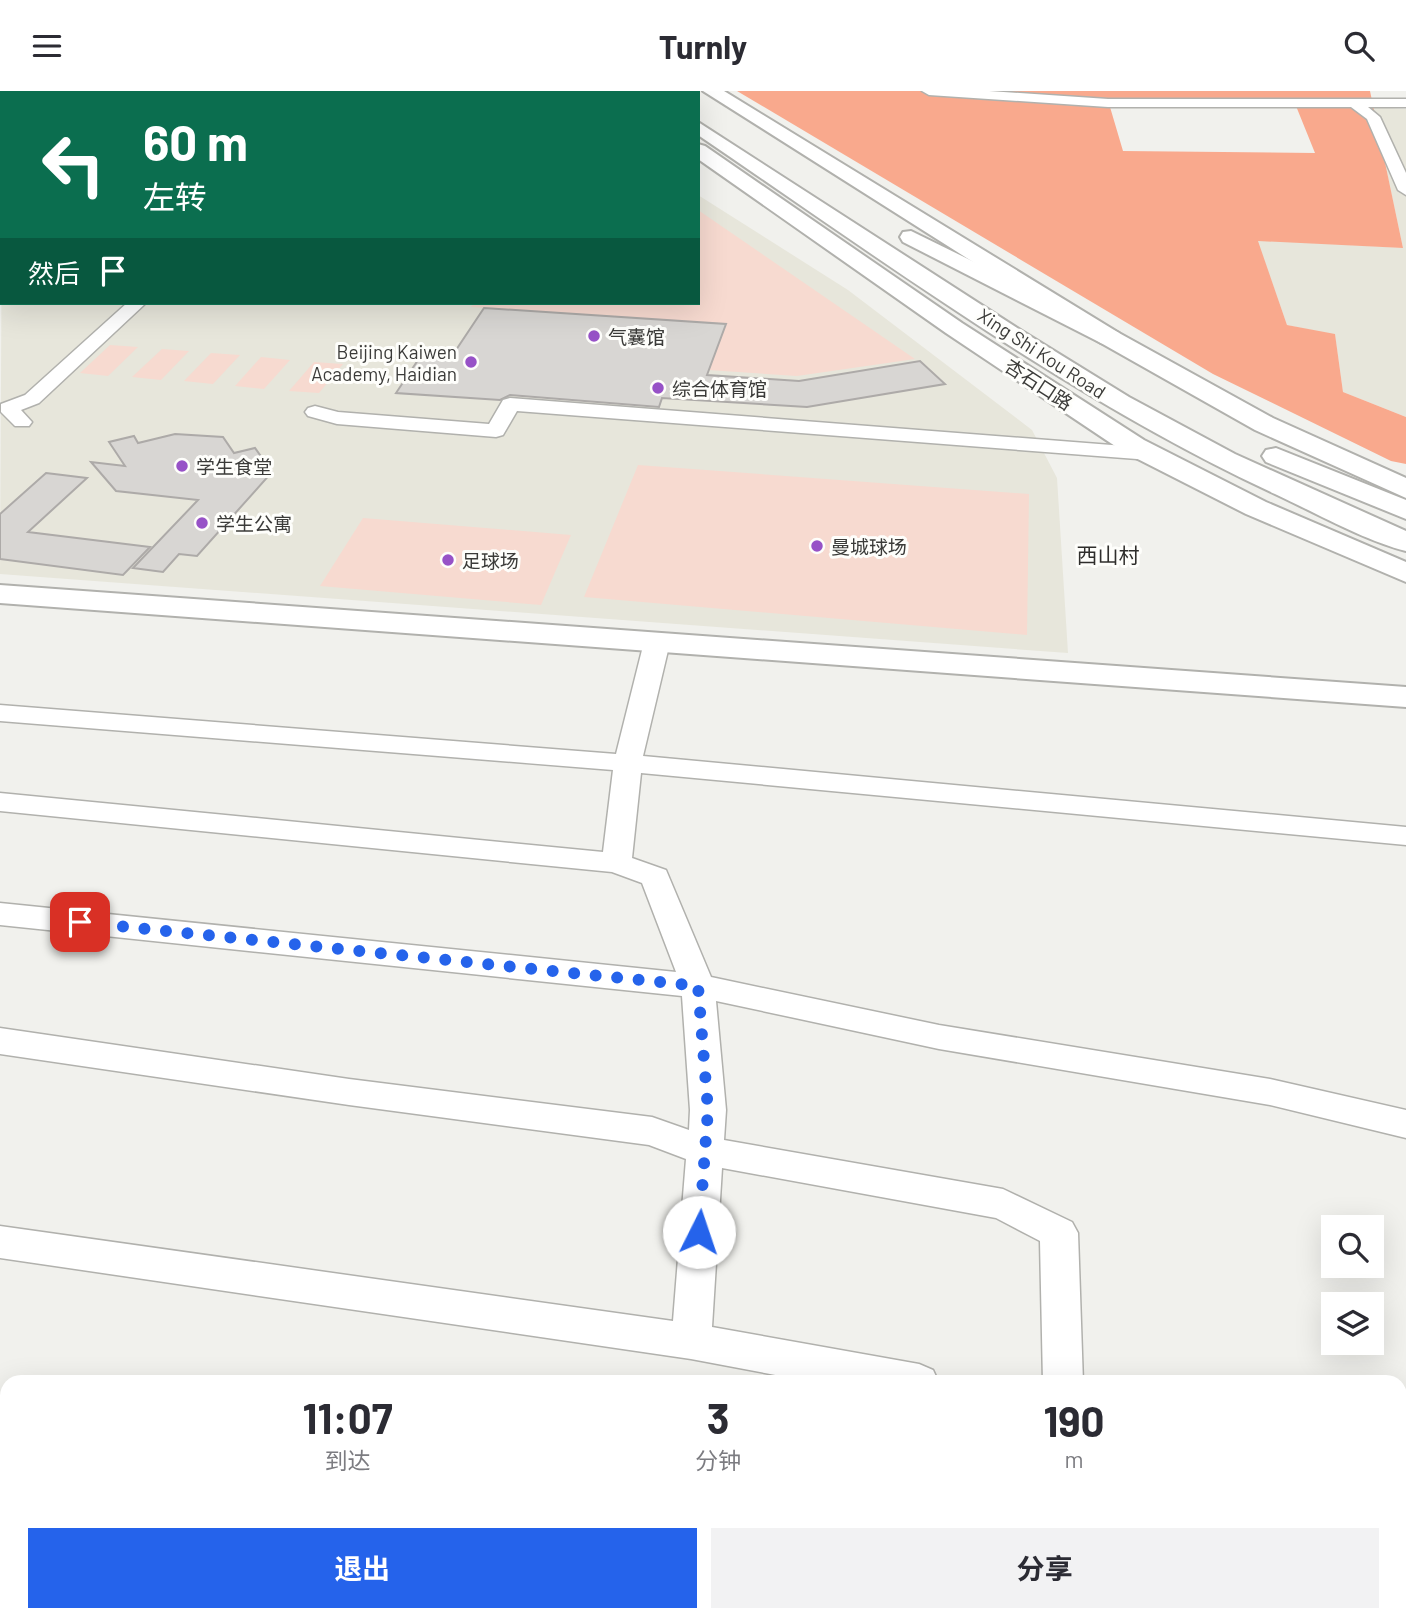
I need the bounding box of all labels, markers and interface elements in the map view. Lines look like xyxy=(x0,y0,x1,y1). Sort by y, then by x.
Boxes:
icon: menu xyxy=(28,27,66,65)
text: Turnly xyxy=(659,27,747,65)
icon: search xyxy=(1340,27,1378,65)
text: 60 m xyxy=(143,112,248,171)
icon: left xyxy=(28,119,119,210)
text: 左转 xyxy=(143,177,207,215)
icon: arrive xyxy=(94,252,132,290)
text: 然后 xyxy=(28,257,80,288)
street label: Xing Shi Kou Road xyxy=(974,303,1110,403)
place label: 气囊馆 xyxy=(608,325,665,348)
marker: 气囊馆 xyxy=(586,328,602,344)
place label: Beijing Kaiwen Academy, Haidian xyxy=(311,340,457,385)
marker: Beijing Kaiwen Academy, Haidian xyxy=(463,354,479,370)
street label: 杏石口路 xyxy=(1001,354,1077,414)
place label: 综合体育馆 xyxy=(672,377,767,400)
marker: 综合体育馆 xyxy=(650,380,666,396)
place label: 学生食堂 xyxy=(196,455,272,478)
marker: 学生食堂 xyxy=(174,458,190,474)
place label: 学生公寓 xyxy=(216,512,292,535)
marker: 学生公寓 xyxy=(194,515,210,531)
place label: 曼城球场 xyxy=(831,535,907,558)
marker: 曼城球场 xyxy=(809,538,825,554)
district label: 西山村 xyxy=(1077,542,1140,567)
place label: 足球场 xyxy=(462,549,519,572)
marker: 足球场 xyxy=(440,552,456,568)
pin xyxy=(50,892,110,952)
icon: arrive xyxy=(61,903,99,941)
position arrow xyxy=(662,1195,736,1269)
map controls xyxy=(1321,1215,1384,1355)
button: search xyxy=(1321,1215,1384,1278)
button: layers xyxy=(1321,1292,1384,1355)
text: 11:07 xyxy=(302,1392,393,1442)
text: 3 xyxy=(707,1392,729,1442)
text: 190 xyxy=(1043,1395,1105,1445)
text: m xyxy=(1064,1445,1083,1473)
text: 到达 xyxy=(324,1446,370,1474)
text: 分钟 xyxy=(695,1446,741,1474)
button: 退出 xyxy=(28,1528,697,1608)
button: 分享 xyxy=(711,1528,1379,1608)

